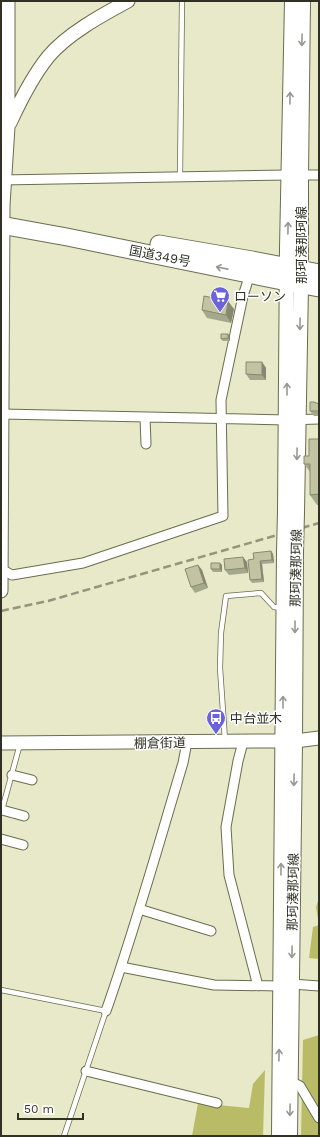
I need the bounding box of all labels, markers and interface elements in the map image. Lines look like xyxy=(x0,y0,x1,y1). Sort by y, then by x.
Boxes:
one-way arrow xyxy=(299,33,306,46)
one-way arrow xyxy=(286,92,294,105)
street label: 那珂湊那珂線 xyxy=(294,206,309,284)
one-way arrow xyxy=(284,222,292,235)
street label: 国道349号 xyxy=(128,243,192,269)
one-way arrow xyxy=(216,264,229,272)
supermarket icon: ローソン xyxy=(209,285,231,313)
place label: ローソン xyxy=(234,289,286,304)
one-way arrow xyxy=(296,317,304,330)
one-way arrow xyxy=(283,383,291,396)
one-way arrow xyxy=(293,447,301,460)
street label: 那珂湊那珂線 xyxy=(288,529,304,607)
one-way arrow xyxy=(291,620,299,633)
one-way arrow xyxy=(279,696,287,709)
bus stop icon: 中台並木 xyxy=(205,707,227,735)
place label: 中台並木 xyxy=(230,711,282,726)
street label: 棚倉街道 xyxy=(134,735,186,751)
one-way arrow xyxy=(291,773,298,786)
street label: 那珂湊那珂線 xyxy=(285,853,301,931)
one-way arrow xyxy=(277,863,285,876)
one-way arrow xyxy=(288,945,296,958)
one-way arrow xyxy=(276,1049,283,1062)
scale bar xyxy=(18,1095,83,1121)
text: 50 m xyxy=(24,1102,54,1116)
one-way arrow xyxy=(286,1103,294,1116)

